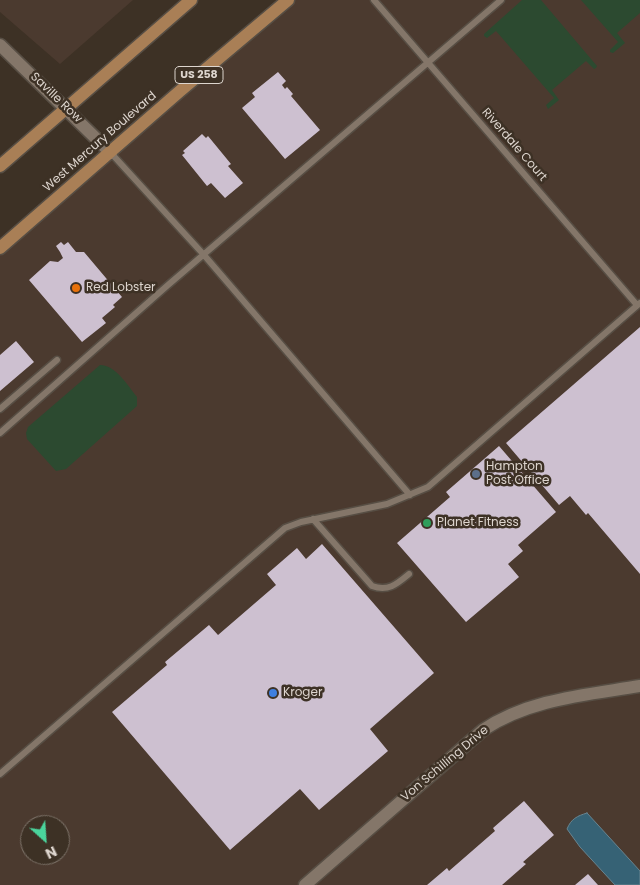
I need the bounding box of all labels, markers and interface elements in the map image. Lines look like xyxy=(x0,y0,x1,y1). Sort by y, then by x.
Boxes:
road number: US 258 xyxy=(175,66,223,84)
street label: Saville Row xyxy=(27,70,85,126)
street label: West Mercury Boulevard xyxy=(40,89,160,195)
street label: Riverdale Court xyxy=(478,105,550,185)
place label: Red Lobster xyxy=(86,281,156,295)
marker: Red Lobster xyxy=(70,282,82,294)
place label: Hampton Post Office xyxy=(486,460,549,488)
marker: Hampton Post Office xyxy=(470,468,482,480)
place label: Planet Fitness xyxy=(437,516,519,530)
marker: Planet Fitness xyxy=(421,517,433,529)
place label: Kroger xyxy=(283,686,322,700)
marker: Kroger xyxy=(267,687,279,699)
street label: Von Schilling Drive xyxy=(398,723,492,805)
north arrow xyxy=(20,815,70,865)
text: N xyxy=(42,841,60,864)

